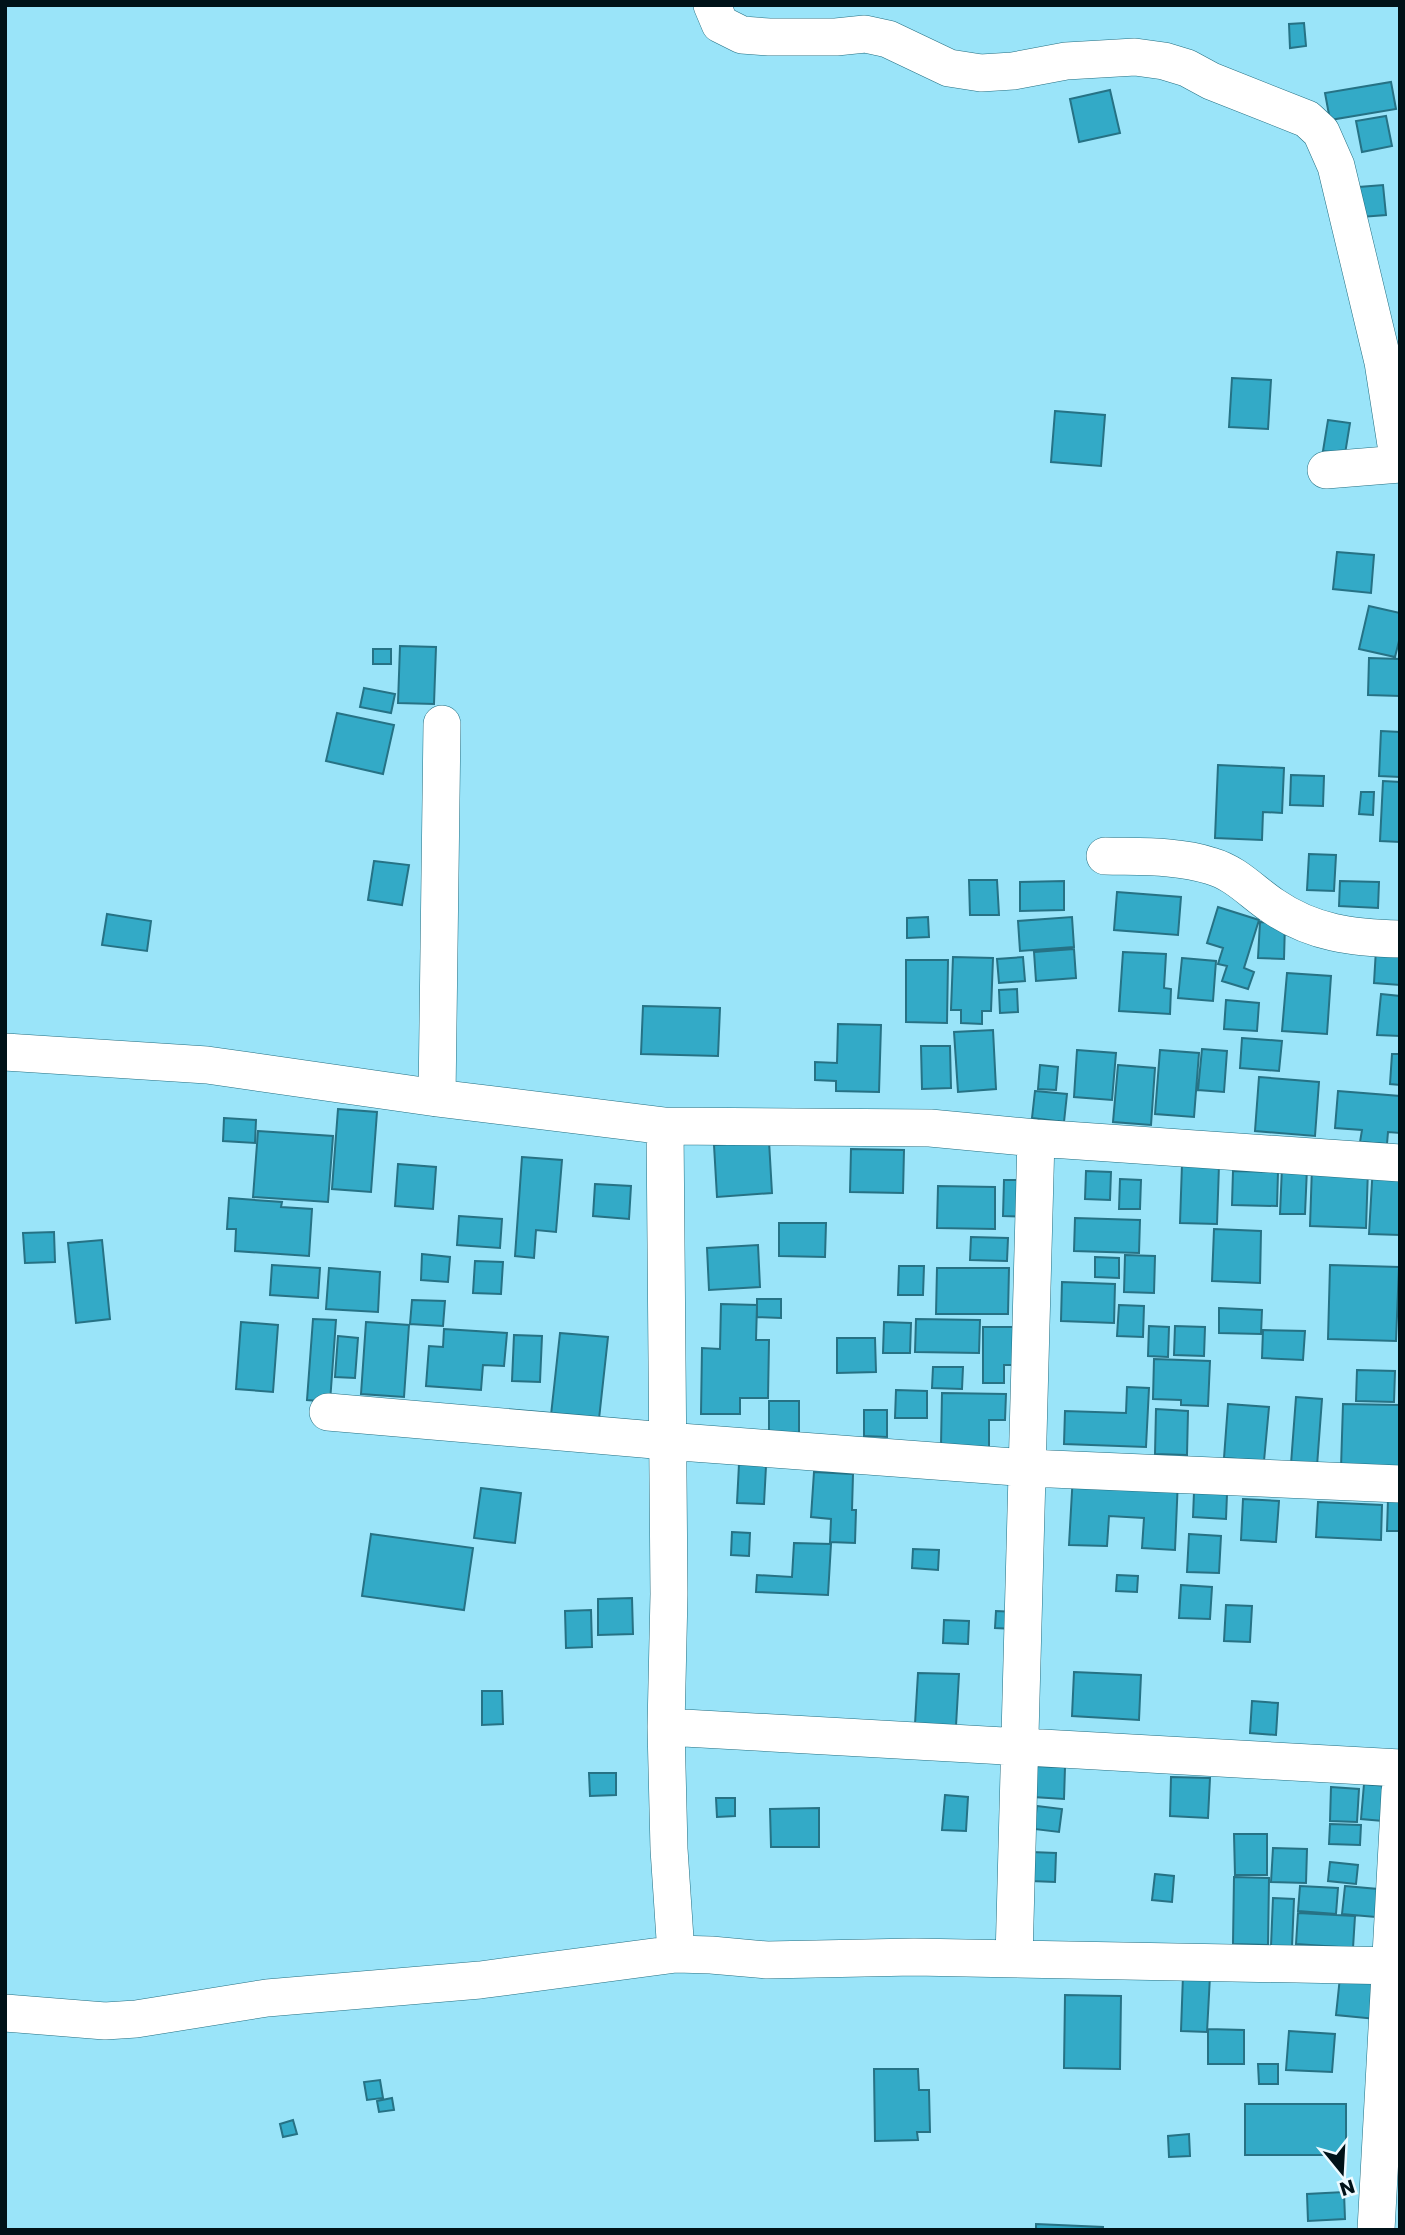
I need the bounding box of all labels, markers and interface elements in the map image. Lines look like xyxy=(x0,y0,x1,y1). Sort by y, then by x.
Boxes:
north arrow xyxy=(1307,2137,1377,2207)
text: N xyxy=(1336,2173,1358,2203)

